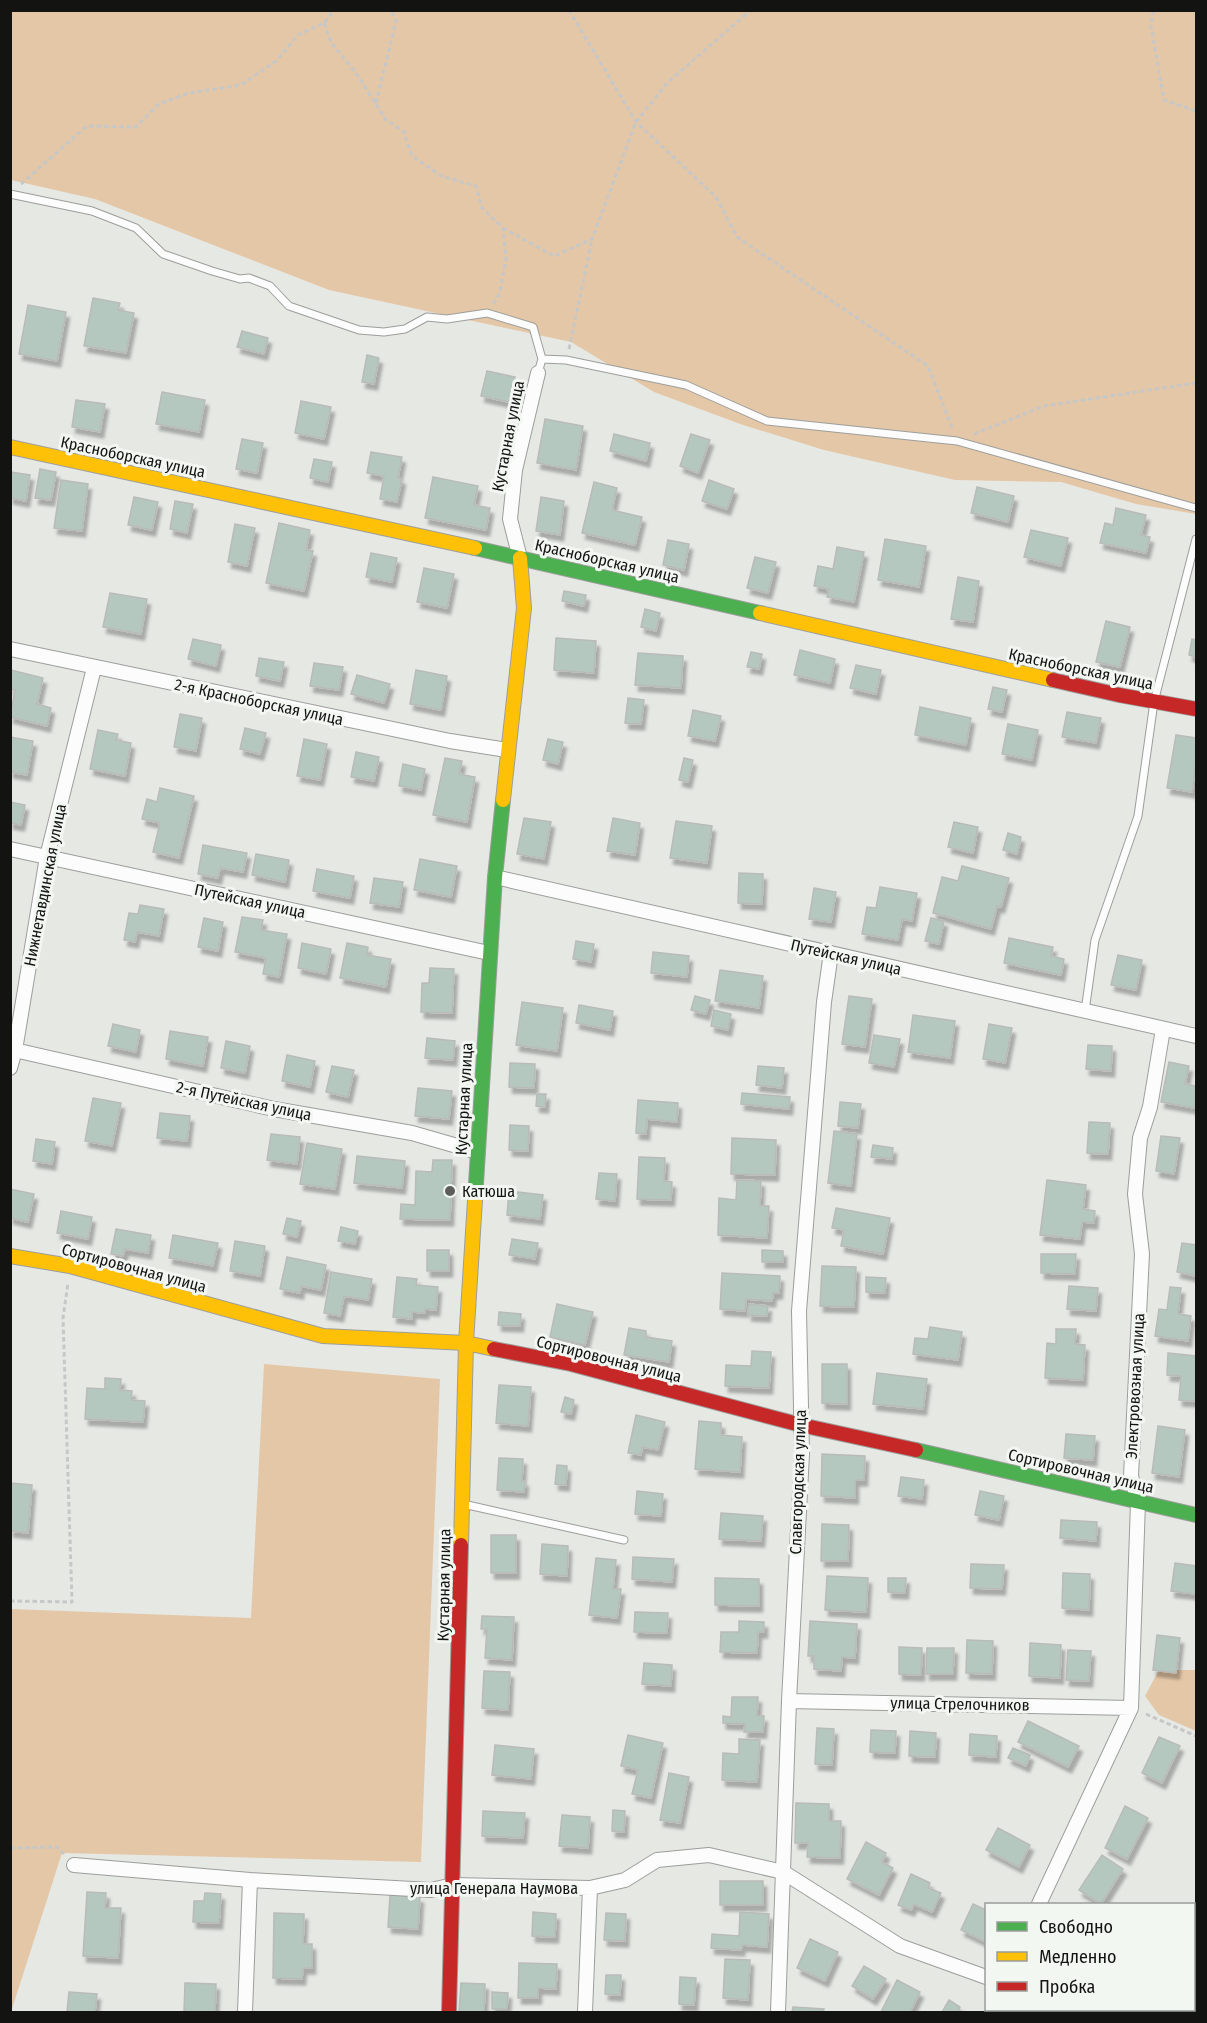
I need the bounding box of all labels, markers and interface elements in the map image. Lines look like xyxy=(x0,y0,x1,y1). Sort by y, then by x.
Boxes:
street label: Кустарная улица xyxy=(488,379,528,493)
street label: Красноборская улица xyxy=(59,432,207,482)
street label: Красноборская улица xyxy=(533,535,681,587)
street label: Красноборская улица xyxy=(1007,644,1155,694)
street label: 2-я Красноборская улица xyxy=(173,675,345,729)
street label: Нижнетавдинская улица xyxy=(20,802,70,968)
street label: Путейская улица xyxy=(193,880,307,922)
street label: Путейская улица xyxy=(789,935,903,979)
street label: Кустарная улица xyxy=(452,1042,476,1156)
street label: 2-я Путейская улица xyxy=(175,1077,313,1125)
place label: Катюша xyxy=(462,1182,515,1201)
marker: Катюша xyxy=(443,1184,457,1198)
street label: Сортировочная улица xyxy=(60,1240,208,1296)
street label: Электровозная улица xyxy=(1122,1312,1148,1459)
street label: Сортировочная улица xyxy=(534,1332,684,1386)
street label: Славгородская улица xyxy=(786,1409,810,1555)
street label: Сортировочная улица xyxy=(1006,1445,1156,1497)
street label: Кустарная улица xyxy=(434,1528,454,1642)
street label: улица Стрелочников xyxy=(890,1693,1030,1715)
street label: улица Генерала Наумова xyxy=(410,1879,578,1898)
legend xyxy=(985,1903,1195,2011)
text: Свободно xyxy=(1039,1916,1113,1938)
text: Медленно xyxy=(1039,1946,1117,1968)
text: Пробка xyxy=(1039,1976,1095,1998)

